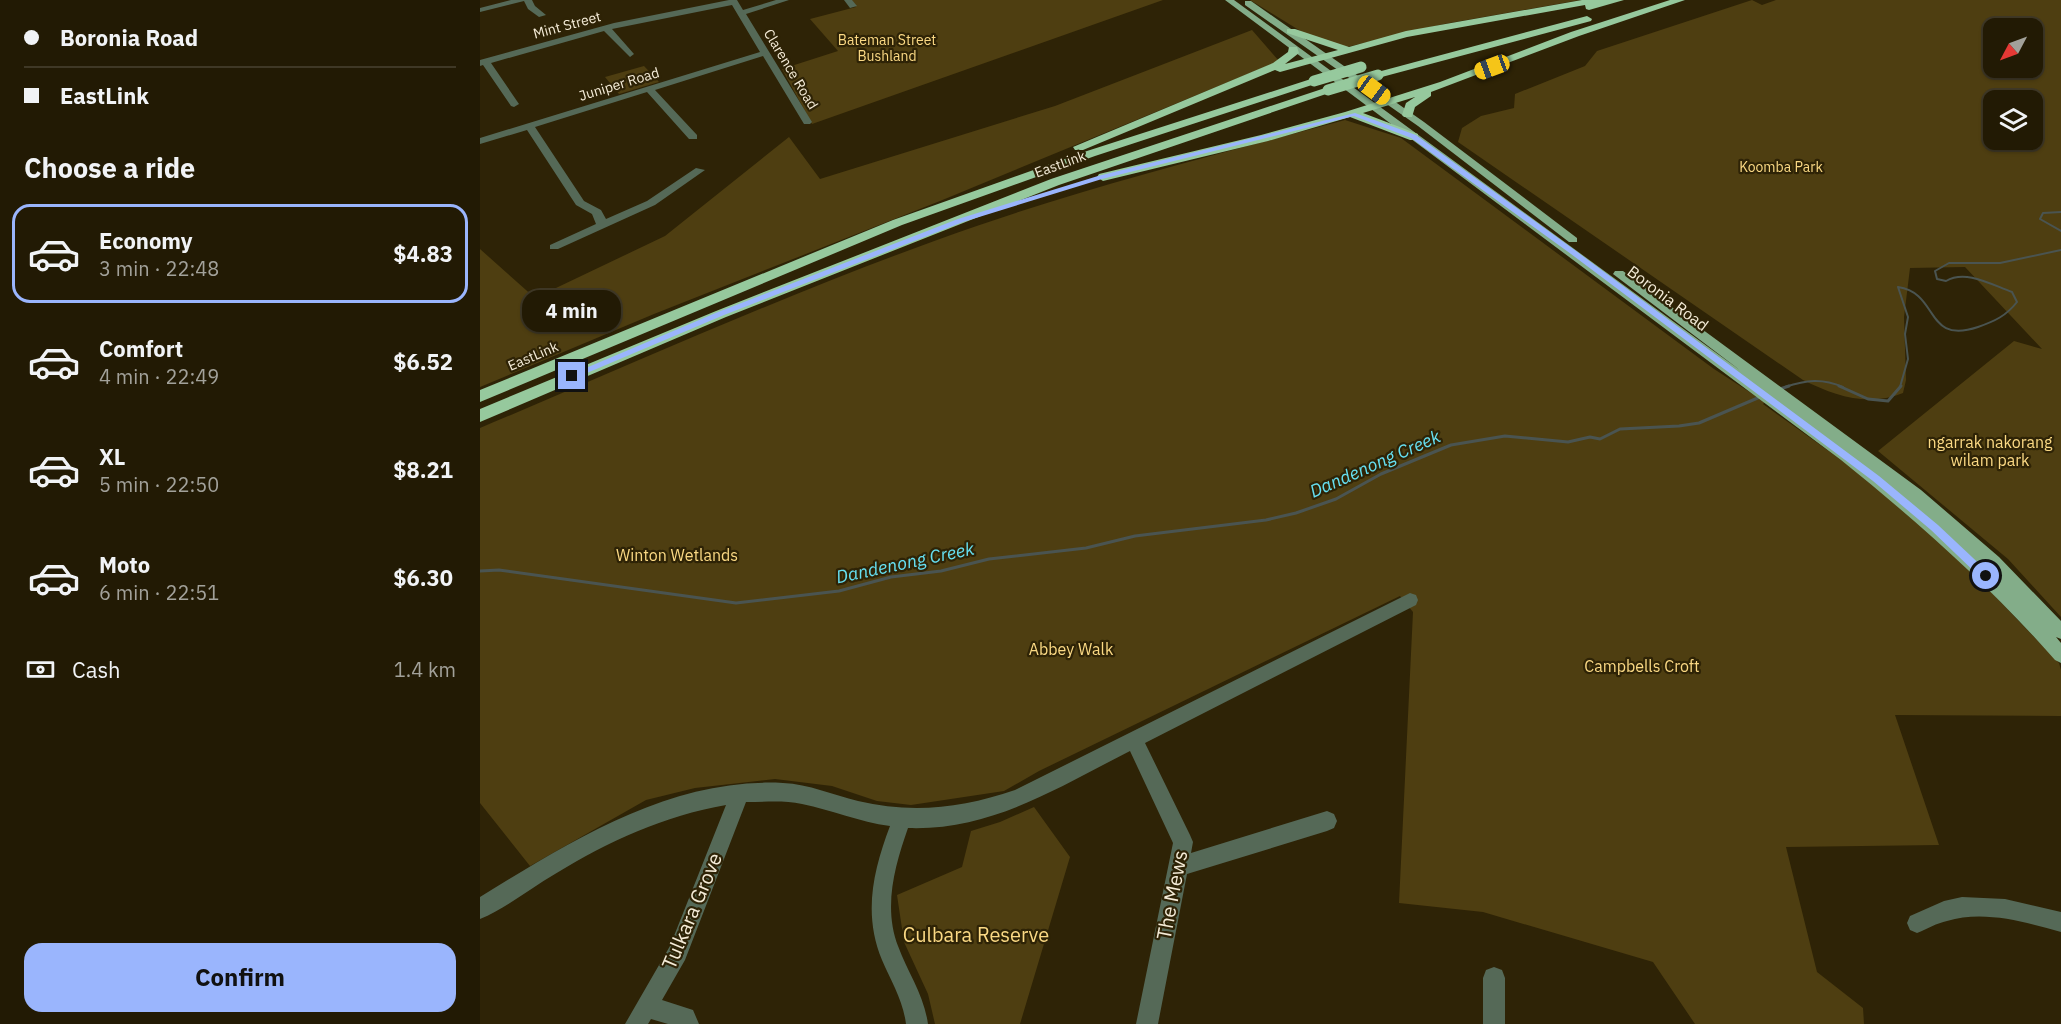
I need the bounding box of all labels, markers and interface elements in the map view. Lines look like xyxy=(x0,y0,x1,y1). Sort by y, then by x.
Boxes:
street label: Mint Street xyxy=(531,7,603,43)
north arrow xyxy=(1983,18,2043,78)
map controls xyxy=(1983,18,2043,150)
text: Boronia Road xyxy=(60,23,198,52)
street label: Clarence Road xyxy=(760,25,822,113)
park label: Bateman Street Bushland xyxy=(838,31,936,65)
car xyxy=(1472,52,1512,82)
street label: Juniper Road xyxy=(577,63,661,105)
car xyxy=(1354,72,1394,108)
text: EastLink xyxy=(60,81,149,110)
button: layers xyxy=(1983,90,2043,150)
street label: EastLink xyxy=(1032,146,1089,182)
text: Choose a ride xyxy=(24,150,195,185)
park label: Koomba Park xyxy=(1739,158,1823,176)
text: Economy xyxy=(99,226,193,255)
icon: car xyxy=(27,227,81,281)
text: $4.83 xyxy=(393,239,453,268)
text: 3 min · 22:48 xyxy=(99,255,219,282)
street label: Boronia Road xyxy=(1624,261,1712,335)
callout: 4 min xyxy=(522,289,622,331)
text: 4 min xyxy=(545,297,598,324)
text: Comfort xyxy=(99,334,183,363)
icon: car xyxy=(27,335,81,389)
street label: EastLink xyxy=(505,337,562,375)
text: $6.52 xyxy=(393,347,453,376)
route end xyxy=(558,362,585,389)
text: 4 min · 22:49 xyxy=(99,363,219,390)
water label: Dandenong Creek xyxy=(1306,424,1444,503)
park label: ngarrak nakorang wilam park xyxy=(1927,432,2053,470)
text: XL xyxy=(99,442,125,471)
icon: car xyxy=(27,443,81,497)
text: $8.21 xyxy=(393,455,453,484)
text: 5 min · 22:50 xyxy=(99,471,219,498)
water label: Dandenong Creek xyxy=(834,536,977,588)
park label: Winton Wetlands xyxy=(616,545,738,565)
text: Moto xyxy=(99,550,150,579)
icon: car xyxy=(27,551,81,605)
route start xyxy=(1972,562,1999,589)
text: $6.30 xyxy=(393,563,453,592)
text: 6 min · 22:51 xyxy=(99,579,219,606)
park label: Abbey Walk xyxy=(1029,639,1114,659)
icon: cash xyxy=(24,653,57,686)
text: Cash xyxy=(72,655,121,684)
text: 1.4 km xyxy=(394,656,456,683)
park label: Campbells Croft xyxy=(1584,656,1700,676)
street label: The Mews xyxy=(1150,848,1193,942)
street label: Tulkara Grove xyxy=(655,849,728,973)
park label: Culbara Reserve xyxy=(903,921,1049,948)
button: Confirm xyxy=(24,943,456,1012)

